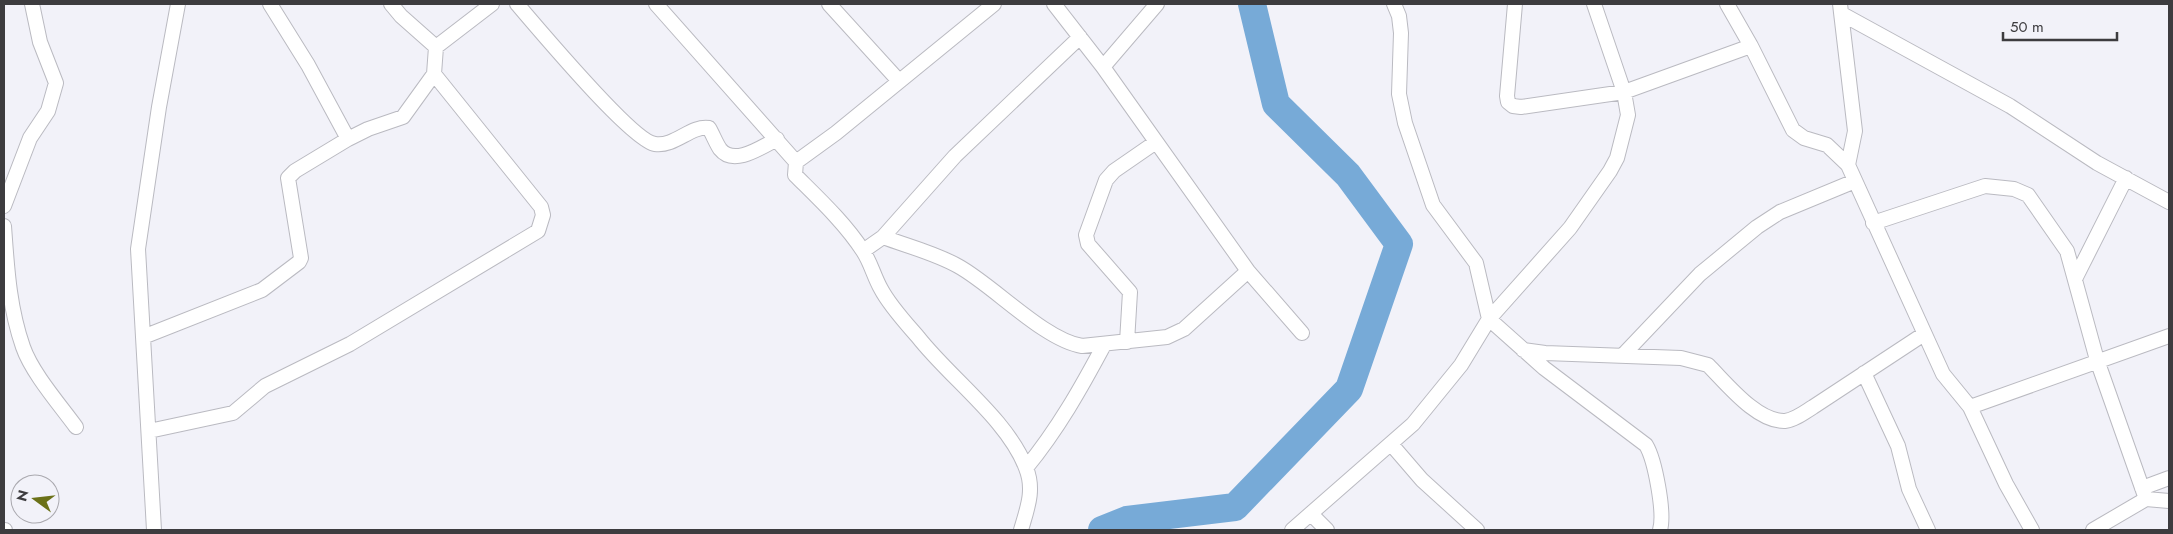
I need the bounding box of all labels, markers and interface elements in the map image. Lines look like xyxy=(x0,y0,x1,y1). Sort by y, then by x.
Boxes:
scale bar xyxy=(2003,10,2117,42)
text: 50 m xyxy=(2010,16,2044,38)
north arrow xyxy=(10,474,60,524)
text: N xyxy=(11,488,34,504)

